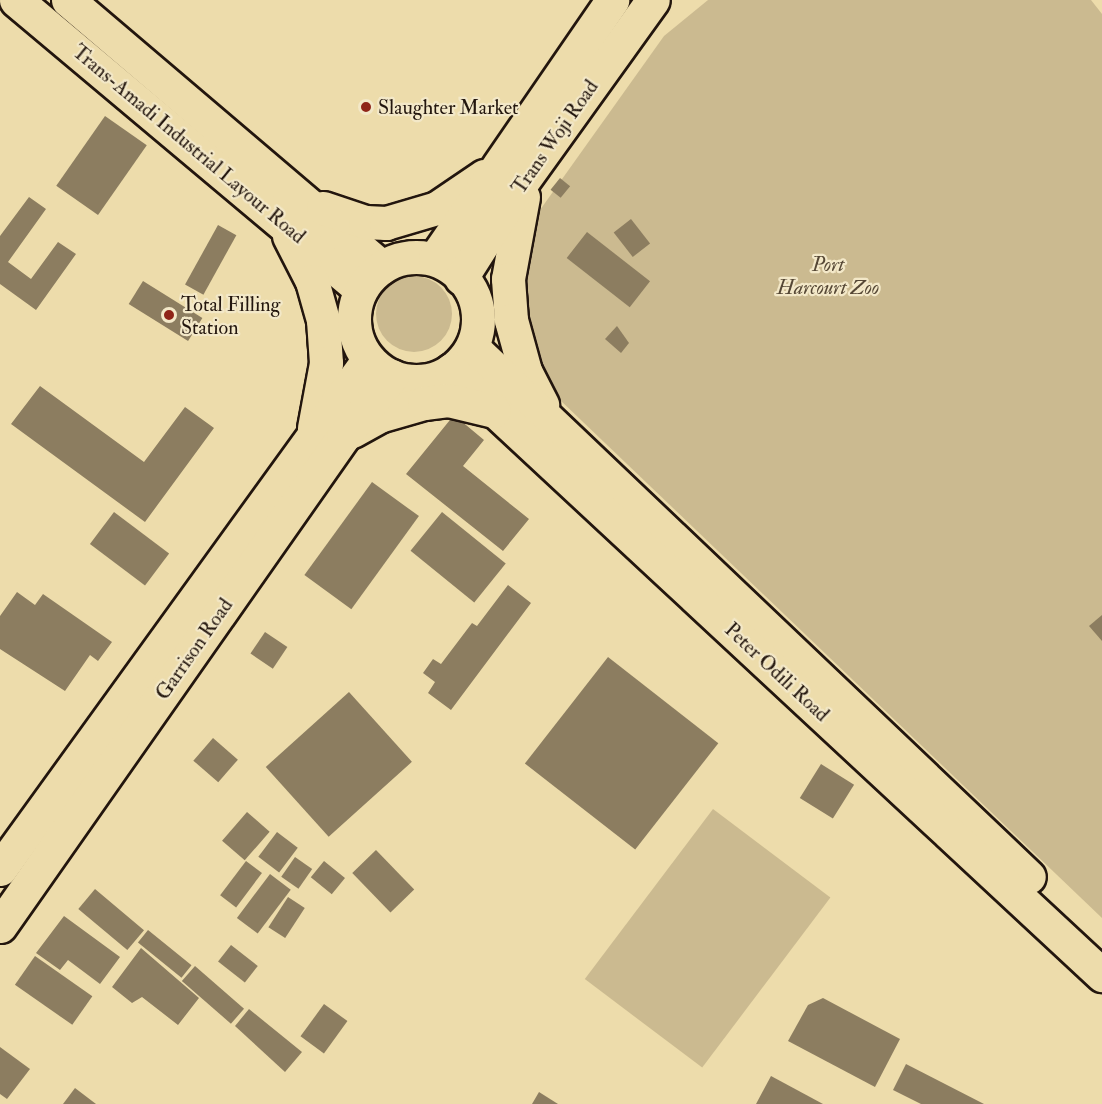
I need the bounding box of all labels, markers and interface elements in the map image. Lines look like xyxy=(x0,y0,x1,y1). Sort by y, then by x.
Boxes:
street label: Trans-Amadi Industrial Layour Road xyxy=(68,39,310,249)
street label: Trans Woji Road xyxy=(507,75,603,199)
place label: Slaughter Market xyxy=(378,95,518,119)
marker: Slaughter Market xyxy=(359,100,373,114)
park label: Port Harcourt Zoo xyxy=(777,253,879,300)
place label: Total Filling Station xyxy=(181,292,280,339)
marker: Total Filling Station xyxy=(162,308,176,322)
street label: Garrison Road xyxy=(150,594,238,704)
street label: Peter Odili Road xyxy=(720,618,834,726)

